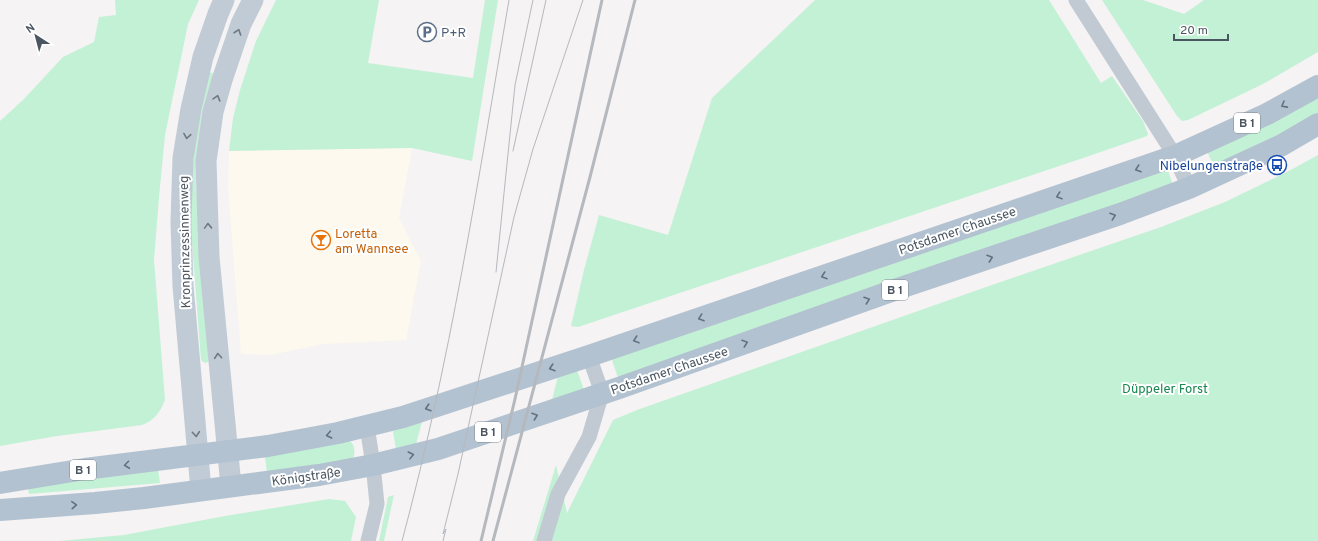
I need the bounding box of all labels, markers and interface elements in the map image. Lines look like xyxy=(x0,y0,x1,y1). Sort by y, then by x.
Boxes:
north arrow xyxy=(16,16,56,56)
scale bar xyxy=(1174,16,1228,42)
text: N xyxy=(23,21,38,37)
parking icon: P+R xyxy=(416,21,438,43)
text: 20 m xyxy=(1180,23,1208,39)
place label: P+R xyxy=(441,26,466,42)
one-way arrow xyxy=(234,28,242,35)
one-way arrow xyxy=(212,94,221,101)
one-way arrow xyxy=(1281,100,1288,107)
road number: B 1 xyxy=(1234,113,1260,133)
one-way arrow xyxy=(183,133,192,139)
bus stop icon: Nibelungenstraße xyxy=(1266,154,1288,176)
place label: Nibelungenstraße xyxy=(1160,159,1263,175)
one-way arrow xyxy=(1134,164,1141,173)
street label: Kronprinzessinnenweg xyxy=(177,175,195,308)
one-way arrow xyxy=(1056,191,1063,200)
street label: Potsdamer Chaussee xyxy=(897,204,1018,259)
one-way arrow xyxy=(1110,212,1117,221)
one-way arrow xyxy=(204,223,212,229)
place label: Loretta am Wannsee xyxy=(335,227,408,258)
bar icon: Loretta am Wannsee xyxy=(310,229,332,251)
one-way arrow xyxy=(987,254,994,263)
one-way arrow xyxy=(820,271,827,280)
road number: B 1 xyxy=(882,280,908,300)
one-way arrow xyxy=(864,296,871,305)
one-way arrow xyxy=(698,313,705,321)
one-way arrow xyxy=(632,335,639,344)
one-way arrow xyxy=(741,340,748,348)
street label: Potsdamer Chaussee xyxy=(609,344,730,399)
one-way arrow xyxy=(214,353,223,359)
one-way arrow xyxy=(548,363,555,372)
park label: Düppeler Forst xyxy=(1122,382,1208,398)
one-way arrow xyxy=(425,404,432,412)
one-way arrow xyxy=(531,412,538,421)
road number: B 1 xyxy=(475,422,501,442)
one-way arrow xyxy=(191,430,200,437)
one-way arrow xyxy=(325,431,332,439)
one-way arrow xyxy=(408,452,414,460)
road number: B 1 xyxy=(70,460,96,480)
one-way arrow xyxy=(124,460,131,469)
street label: Königstraße xyxy=(271,465,342,491)
one-way arrow xyxy=(71,500,77,509)

